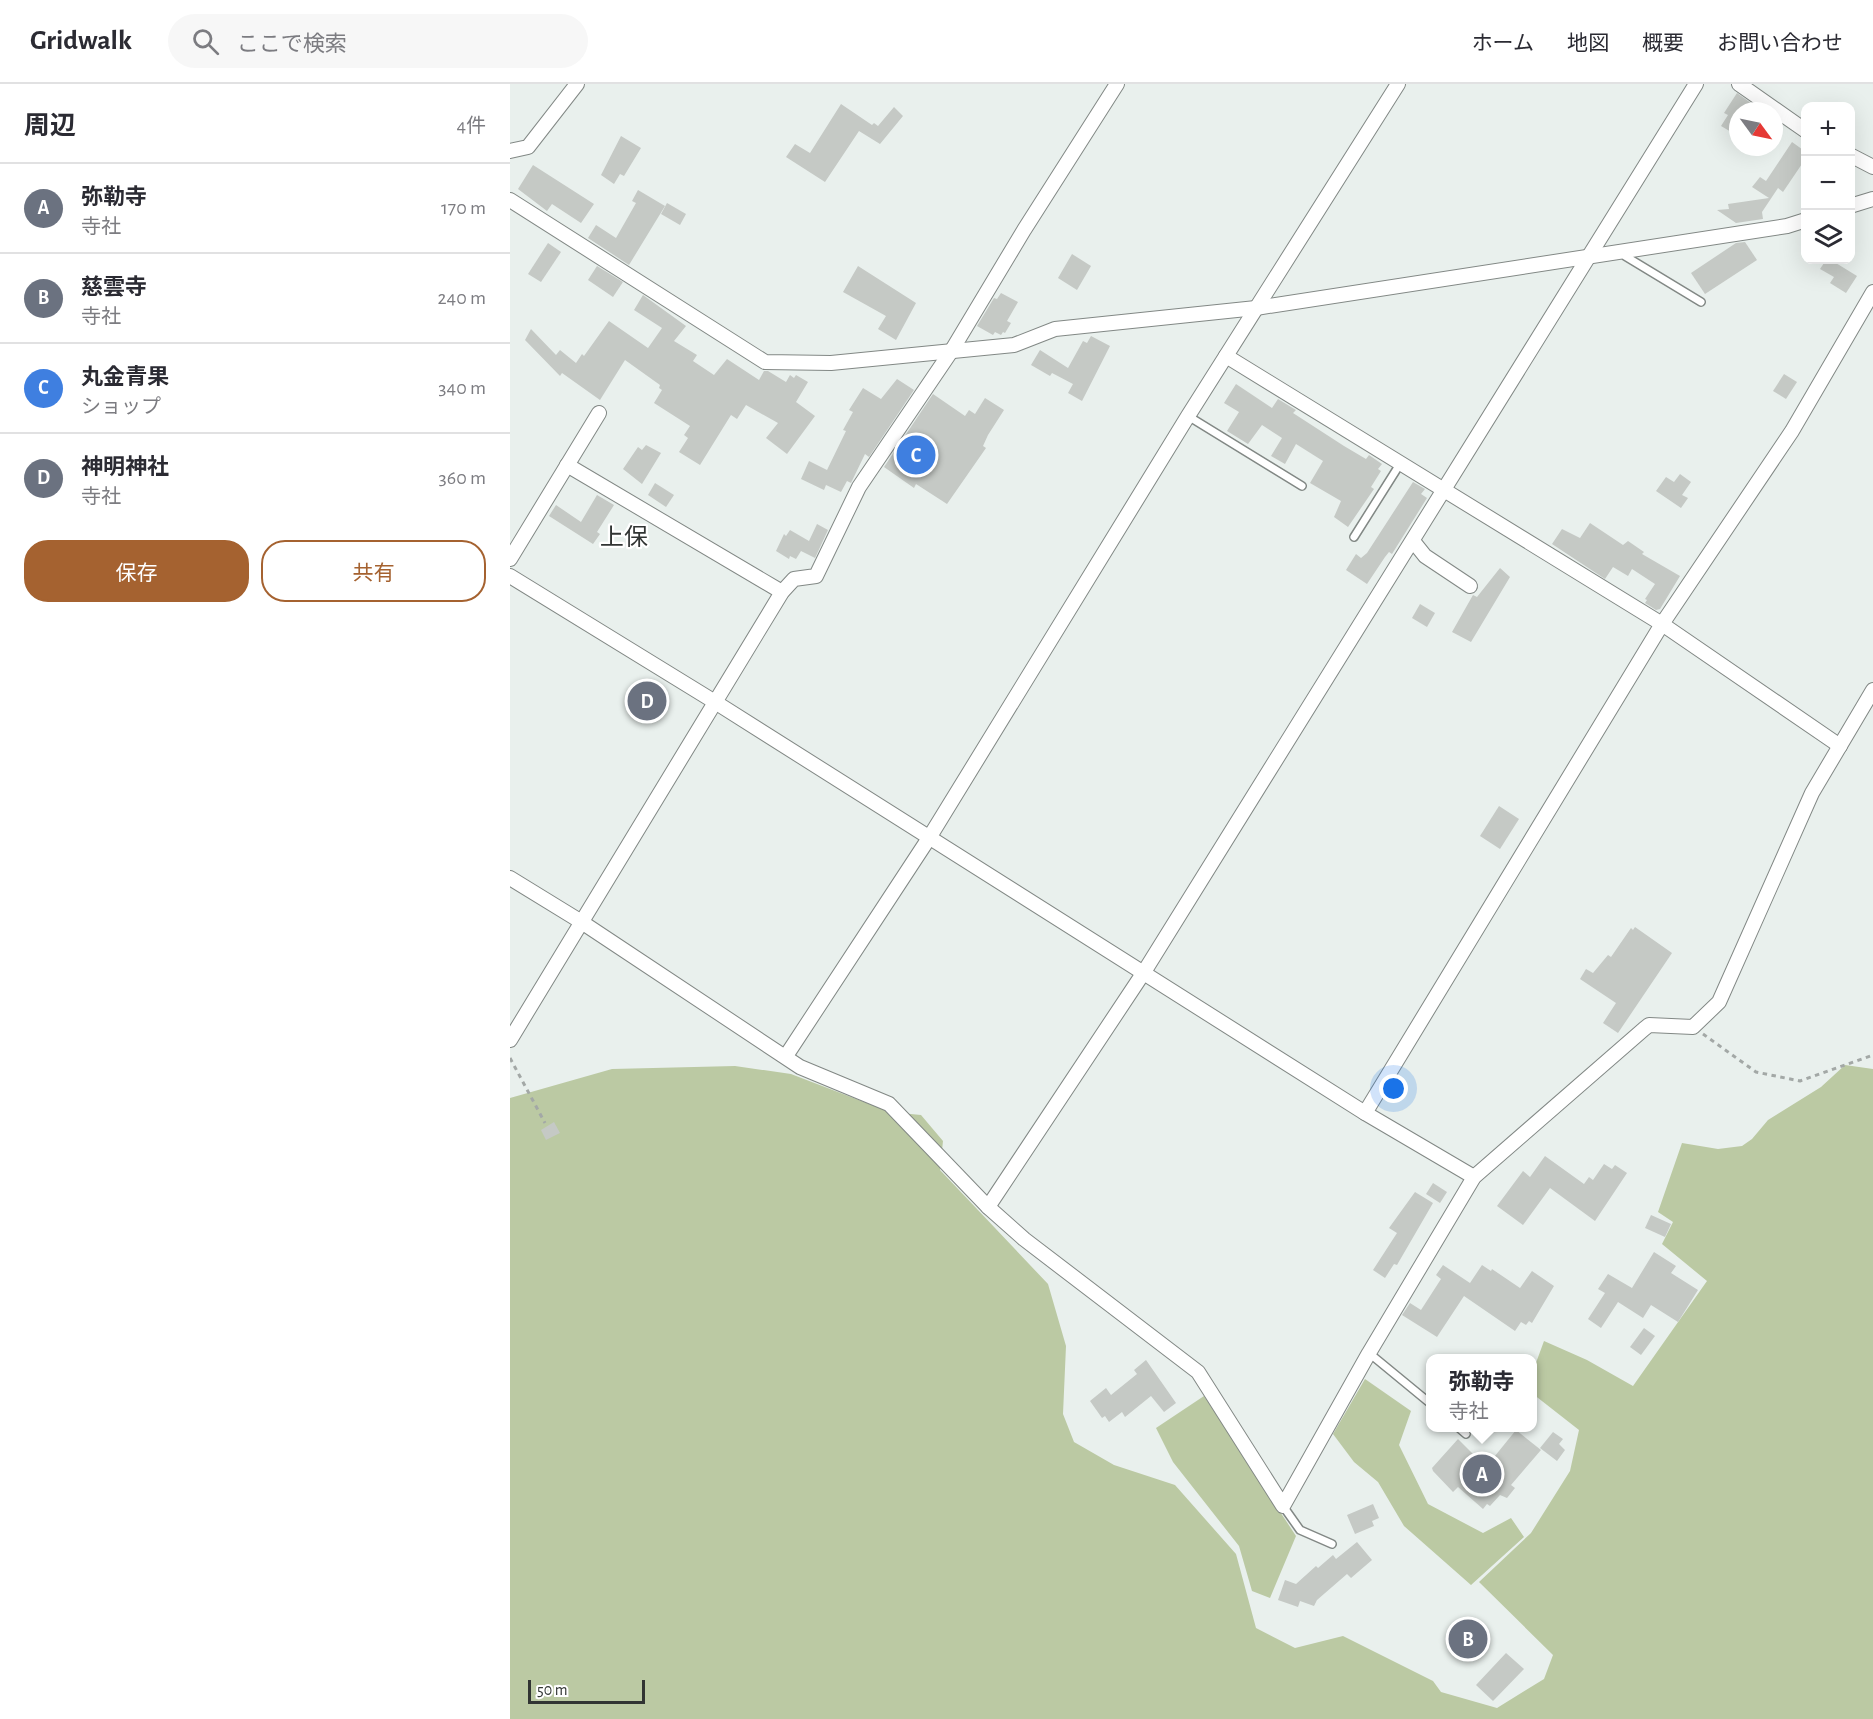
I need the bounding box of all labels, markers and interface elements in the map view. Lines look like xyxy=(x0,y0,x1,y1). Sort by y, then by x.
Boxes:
search box xyxy=(168,14,588,68)
icon: search xyxy=(189,25,222,58)
text: Gridwalk xyxy=(30,27,132,55)
text: ここで検索 xyxy=(237,33,347,55)
text: ホーム xyxy=(1472,33,1534,54)
text: 地図 xyxy=(1567,33,1609,54)
text: 概要 xyxy=(1642,33,1684,54)
text: お問い合わせ xyxy=(1717,33,1843,54)
north arrow xyxy=(1729,102,1783,156)
map controls xyxy=(1801,102,1855,264)
button: + xyxy=(1801,102,1855,156)
text: 周辺 xyxy=(24,113,76,139)
text: 4件 xyxy=(456,116,486,136)
button: − xyxy=(1801,156,1855,210)
text: 弥勒寺 xyxy=(81,186,147,208)
text: A xyxy=(38,198,50,218)
text: 170 m xyxy=(441,198,486,218)
button: layers xyxy=(1801,210,1855,264)
text: 寺社 xyxy=(81,217,121,237)
text: 慈雲寺 xyxy=(81,276,147,298)
text: B xyxy=(38,288,49,308)
text: 240 m xyxy=(437,288,486,308)
text: 寺社 xyxy=(81,307,121,327)
text: 丸金青果 xyxy=(81,366,169,388)
text: C xyxy=(38,378,49,398)
text: 340 m xyxy=(438,378,486,398)
text: ショップ xyxy=(81,397,161,417)
pin: C xyxy=(896,432,936,478)
text: 神明神社 xyxy=(81,456,169,478)
text: D xyxy=(37,468,50,488)
text: 360 m xyxy=(439,468,486,488)
text: 寺社 xyxy=(81,487,121,507)
district label: 上保 xyxy=(600,524,648,550)
button: 保存 xyxy=(24,540,249,602)
button: 共有 xyxy=(261,540,486,602)
pin: D xyxy=(628,678,666,724)
your location xyxy=(1379,1074,1408,1103)
popup xyxy=(1426,1354,1537,1432)
text: 弥勒寺 xyxy=(1448,1371,1515,1393)
text: 寺社 xyxy=(1448,1402,1488,1422)
pin: A xyxy=(1462,1452,1502,1496)
pin: B xyxy=(1448,1616,1488,1662)
scale bar xyxy=(528,1677,645,1704)
text: 50 m xyxy=(537,1682,568,1698)

